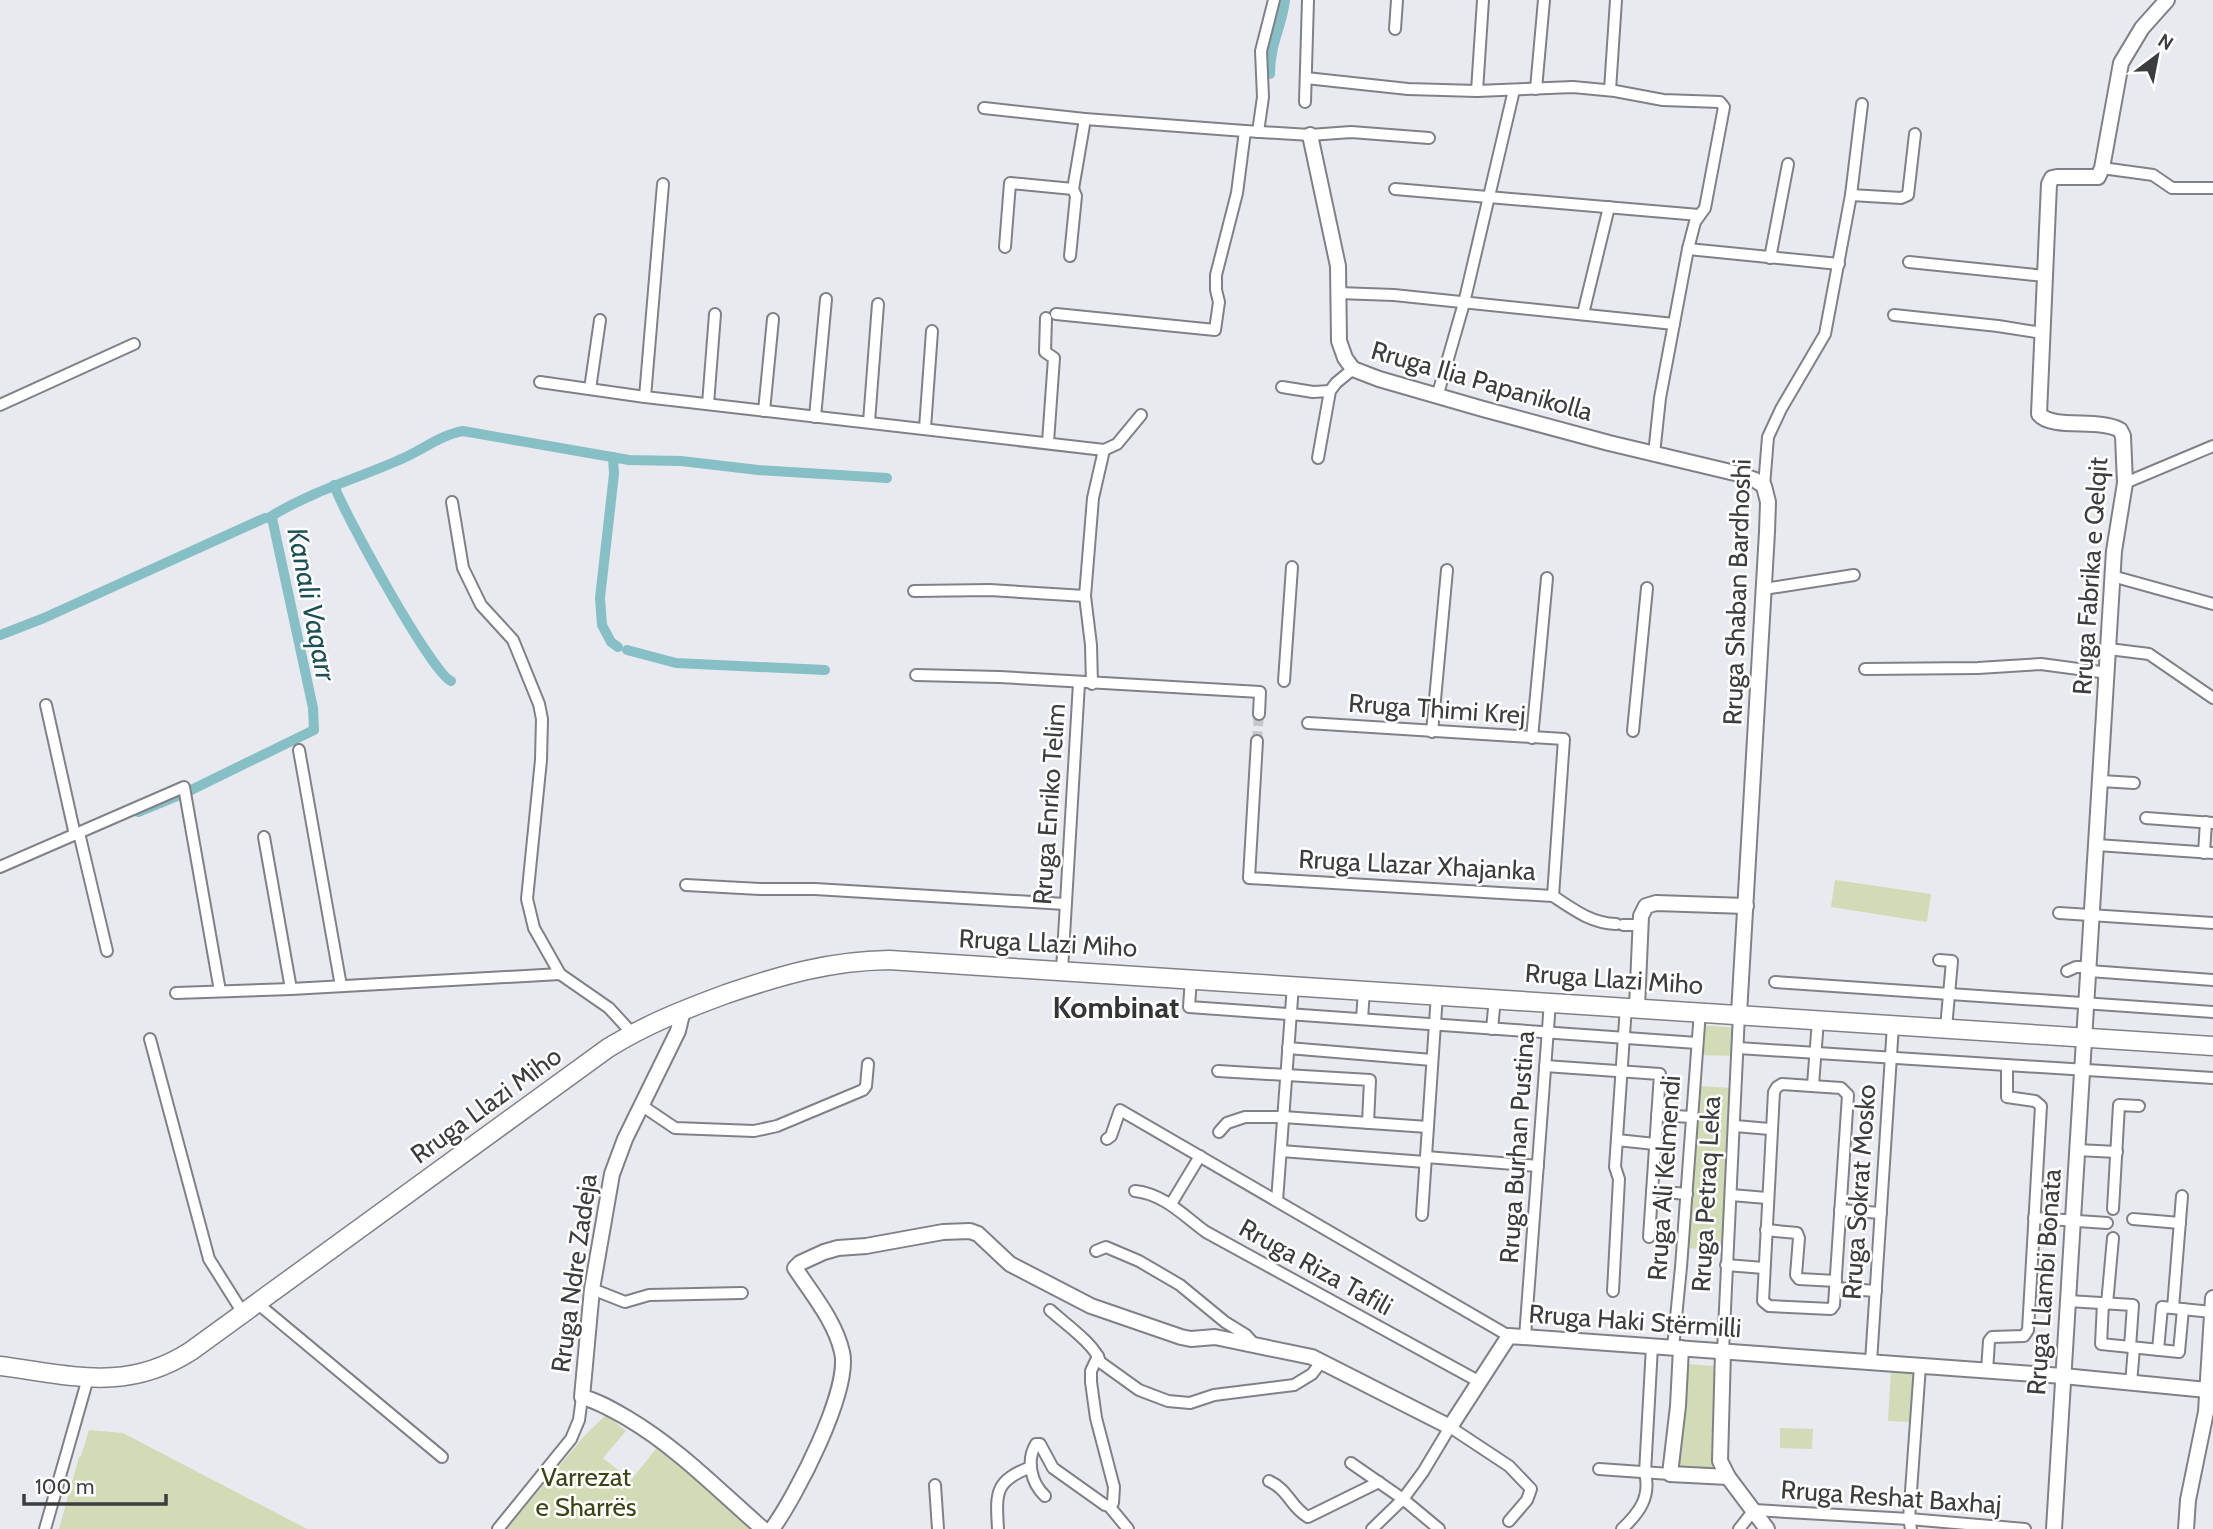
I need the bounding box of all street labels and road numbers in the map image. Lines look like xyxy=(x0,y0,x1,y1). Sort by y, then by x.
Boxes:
street label: Rruga Ilia Papanikolla xyxy=(1367,334,1597,428)
street label: Rruga Fabrika e Qelqit xyxy=(2066,456,2114,696)
street label: Rruga Shaban Bardhoshi xyxy=(1716,458,1758,726)
street label: Rruga Thimi Krej xyxy=(1347,687,1527,731)
street label: Rruga Enriko Telim xyxy=(1026,702,1072,906)
street label: Rruga Llazar Xhajanka xyxy=(1298,843,1537,887)
street label: Rruga Llazi Miho xyxy=(958,922,1138,964)
street label: Rruga Llazi Miho xyxy=(1524,957,1704,1001)
street label: Rruga Burhan Pustina xyxy=(1493,1029,1541,1264)
street label: Rruga Llazi Miho xyxy=(404,1040,568,1170)
street label: Rruga Ali Kelmendi xyxy=(1641,1074,1687,1282)
street label: Rruga Sokrat Mosko xyxy=(1836,1083,1882,1301)
street label: Rruga Petraq Leka xyxy=(1685,1095,1727,1293)
street label: Rruga Llambi Bonata xyxy=(2020,1167,2068,1396)
street label: Rruga Ndre Zadeja xyxy=(544,1171,604,1374)
street label: Rruga Riza Tafili xyxy=(1234,1212,1398,1322)
street label: Rruga Haki Stërmilli xyxy=(1528,1298,1742,1344)
street label: Rruga Reshat Baxhaj xyxy=(1780,1473,2002,1521)

